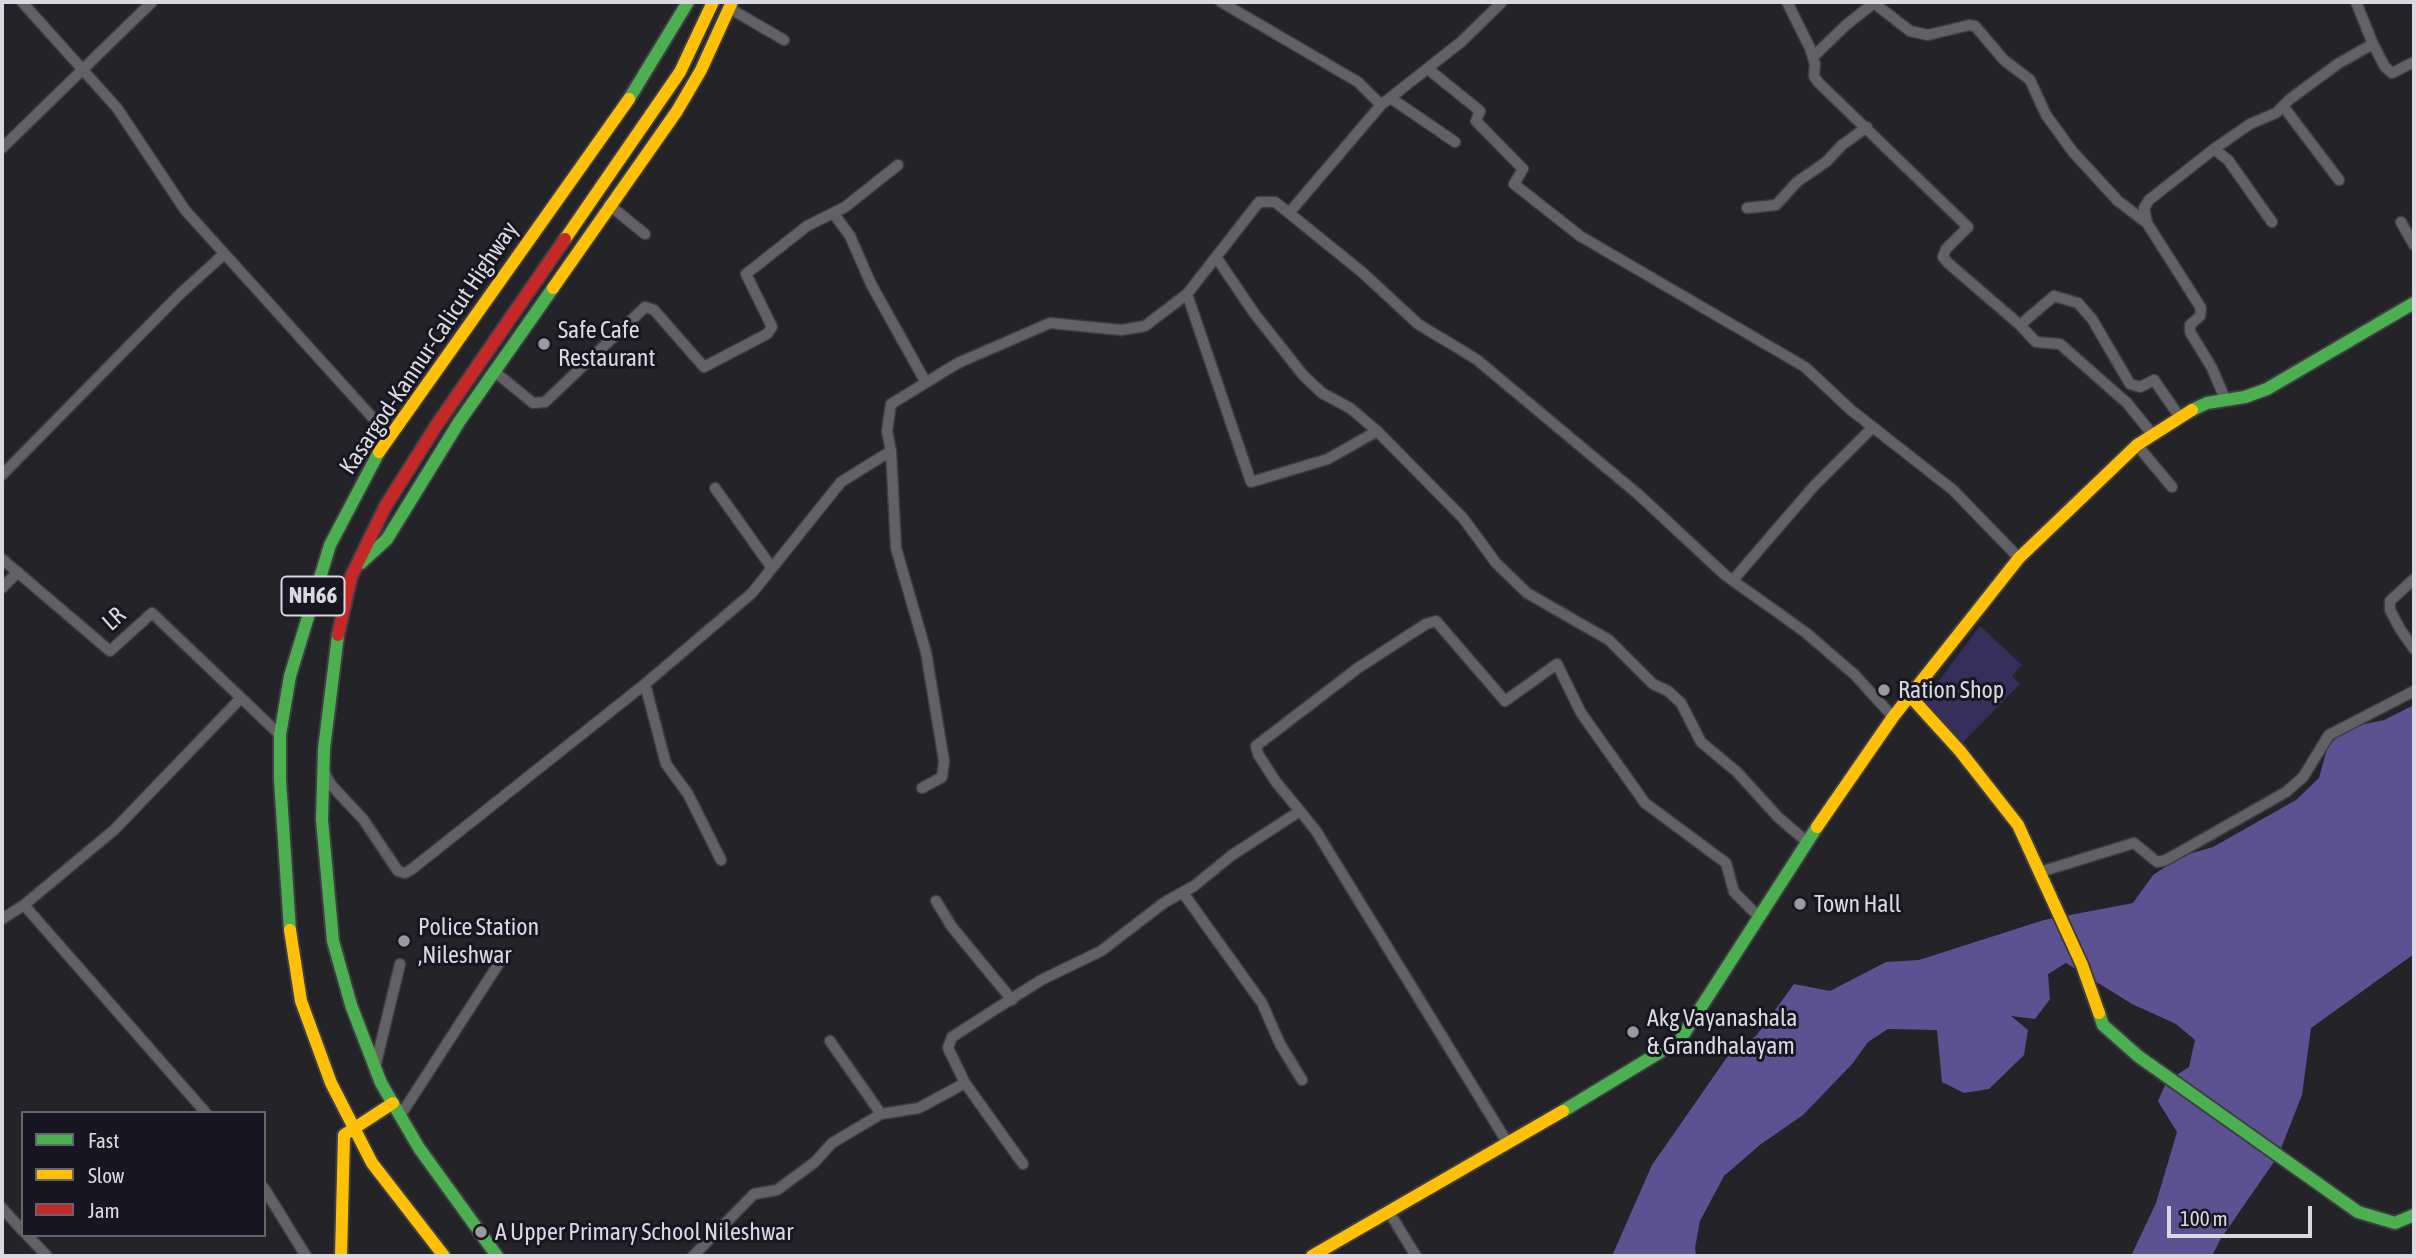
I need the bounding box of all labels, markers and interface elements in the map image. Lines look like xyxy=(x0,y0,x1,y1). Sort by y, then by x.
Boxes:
street label: Kasargod-Kannur-Calicut Highway xyxy=(334,216,524,480)
place label: Safe Cafe Restaurant xyxy=(558,316,655,372)
marker: Safe Cafe Restaurant xyxy=(536,336,552,352)
road number: NH66 xyxy=(282,576,344,616)
street label: LR xyxy=(96,601,132,637)
place label: Ration Shop xyxy=(1898,676,2004,704)
marker: Ration Shop xyxy=(1876,682,1892,698)
place label: Town Hall xyxy=(1814,890,1901,918)
marker: Town Hall xyxy=(1792,896,1808,912)
place label: Police Station ,Nileshwar xyxy=(418,913,539,969)
marker: Police Station ,Nileshwar xyxy=(396,933,412,949)
place label: Akg Vayanashala & Grandhalayam xyxy=(1647,1004,1798,1060)
marker: Akg Vayanashala & Grandhalayam xyxy=(1625,1024,1641,1040)
legend xyxy=(21,1111,266,1237)
text: Fast xyxy=(88,1128,119,1152)
text: Slow xyxy=(88,1163,124,1187)
scale bar xyxy=(2171,1192,2316,1236)
text: Jam xyxy=(88,1198,120,1222)
text: 100 m xyxy=(2180,1206,2228,1230)
place label: A Upper Primary School Nileshwar xyxy=(495,1218,793,1246)
marker: A Upper Primary School Nileshwar xyxy=(473,1224,489,1240)

